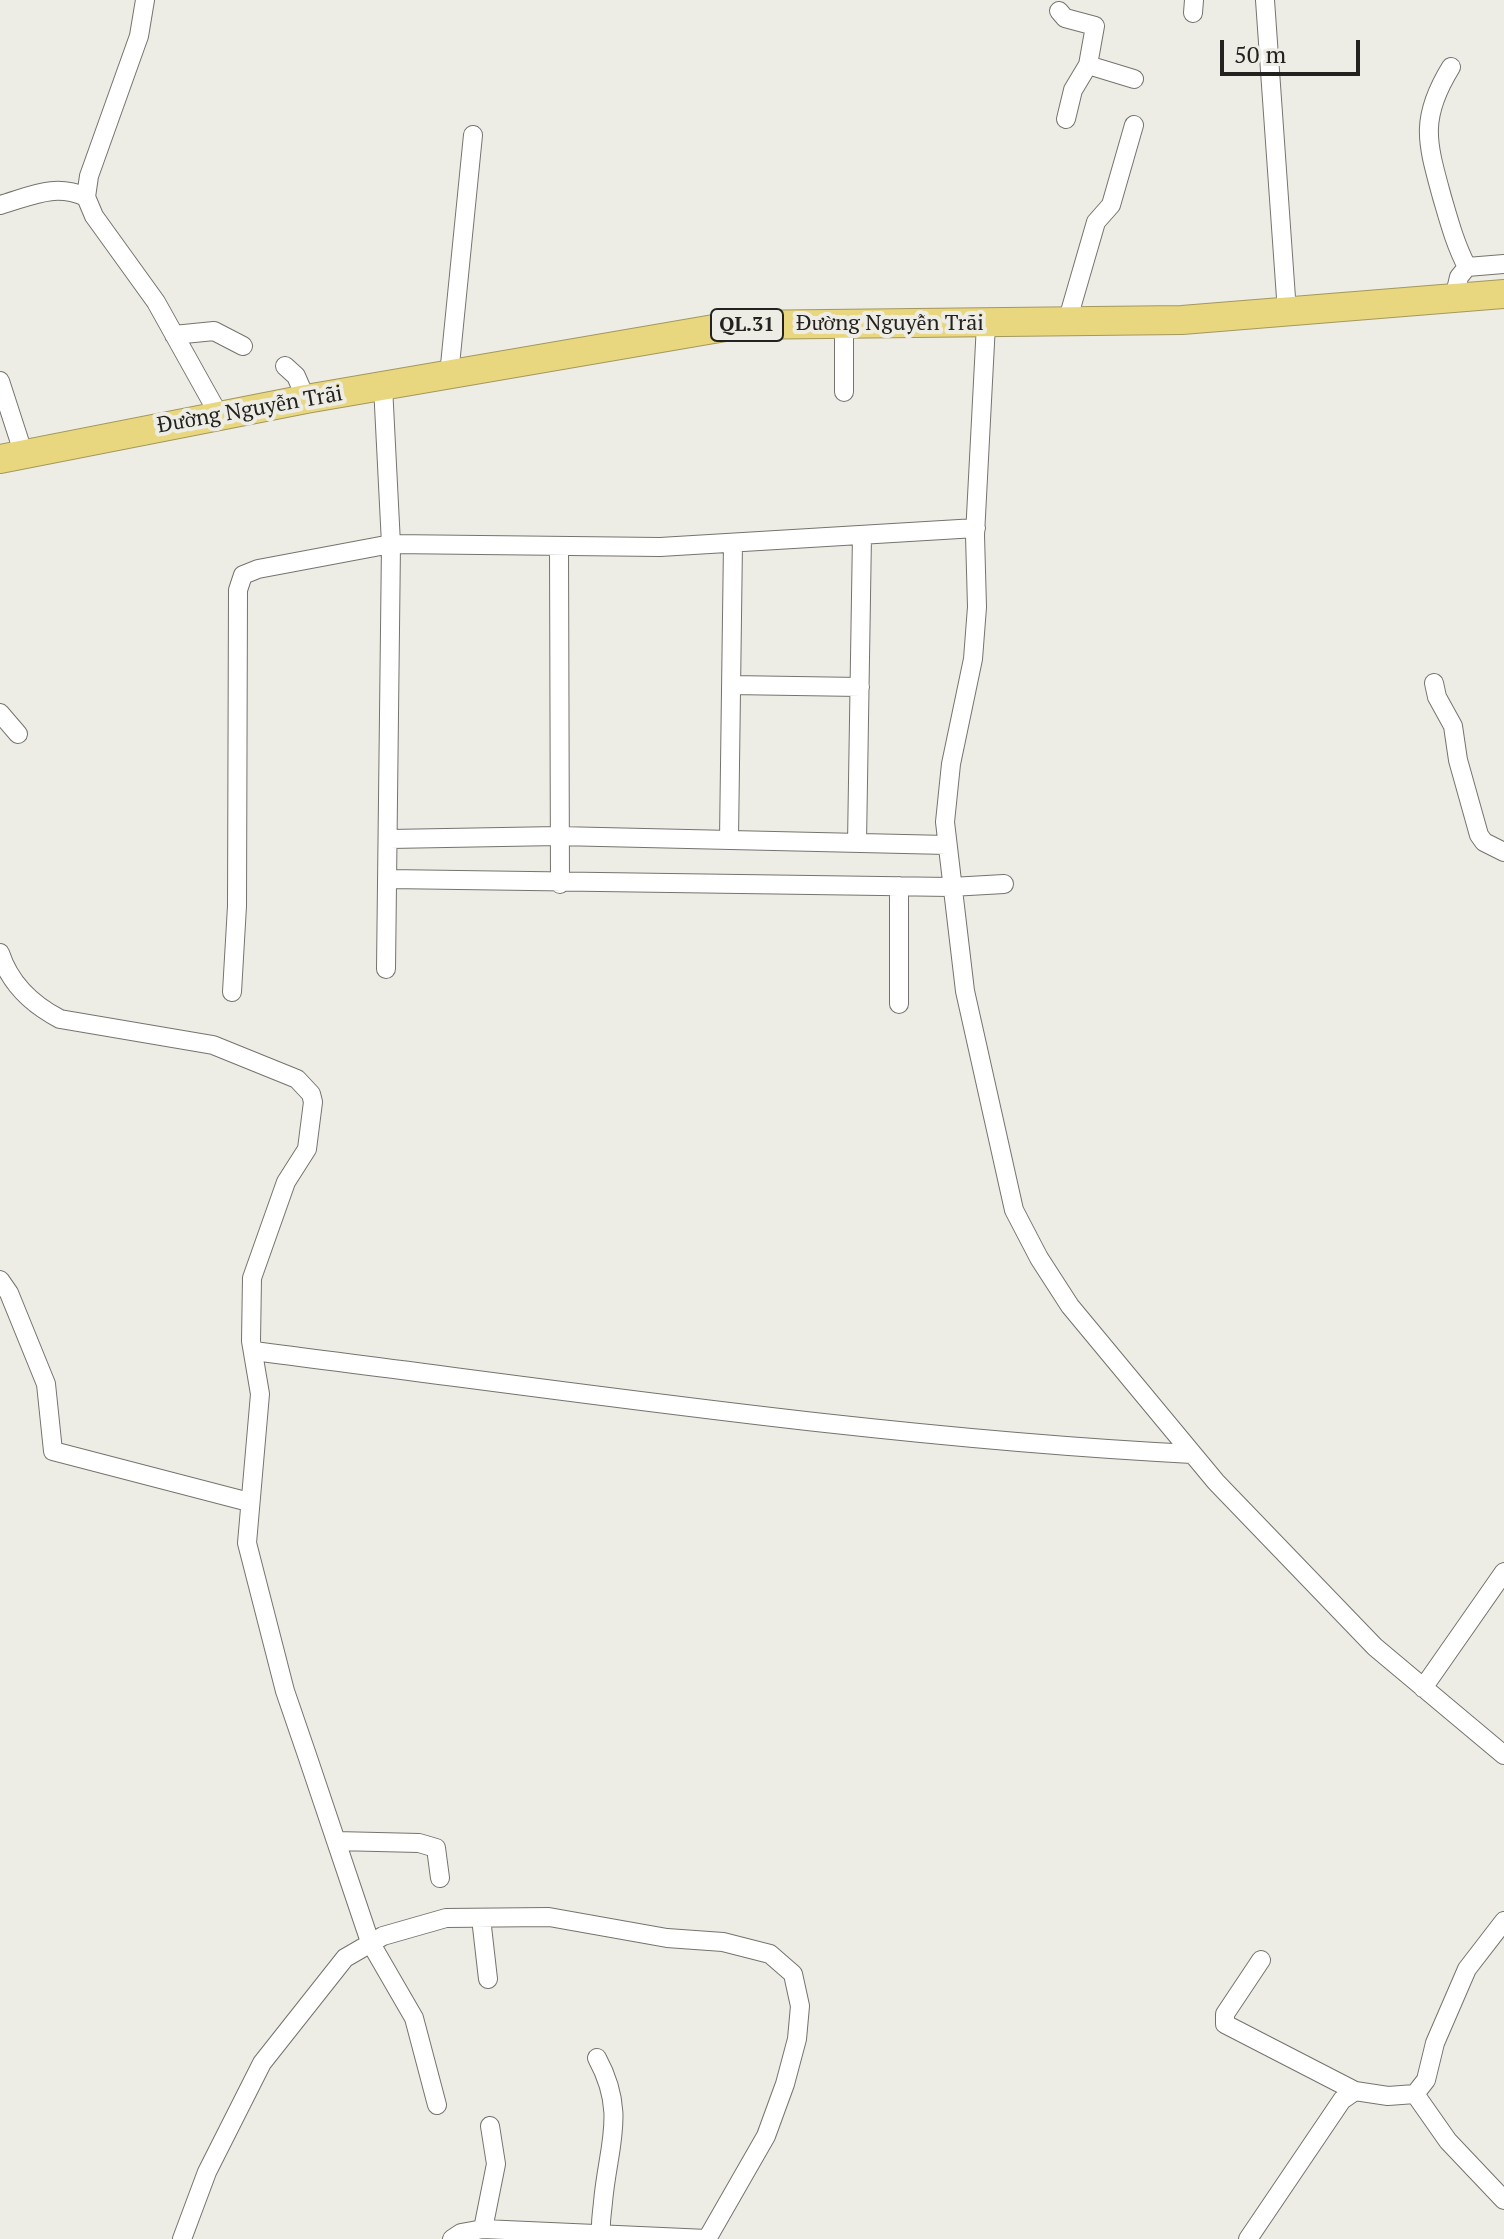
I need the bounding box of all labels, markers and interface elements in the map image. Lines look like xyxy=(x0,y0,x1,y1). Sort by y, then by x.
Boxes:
scale bar xyxy=(1224,24,1364,74)
text: 50 m xyxy=(1234,38,1286,70)
road number: QL.31 xyxy=(711,309,783,341)
street label: Đường Nguyễn Trãi xyxy=(796,311,984,337)
street label: Đường Nguyễn Trãi xyxy=(155,381,345,439)

